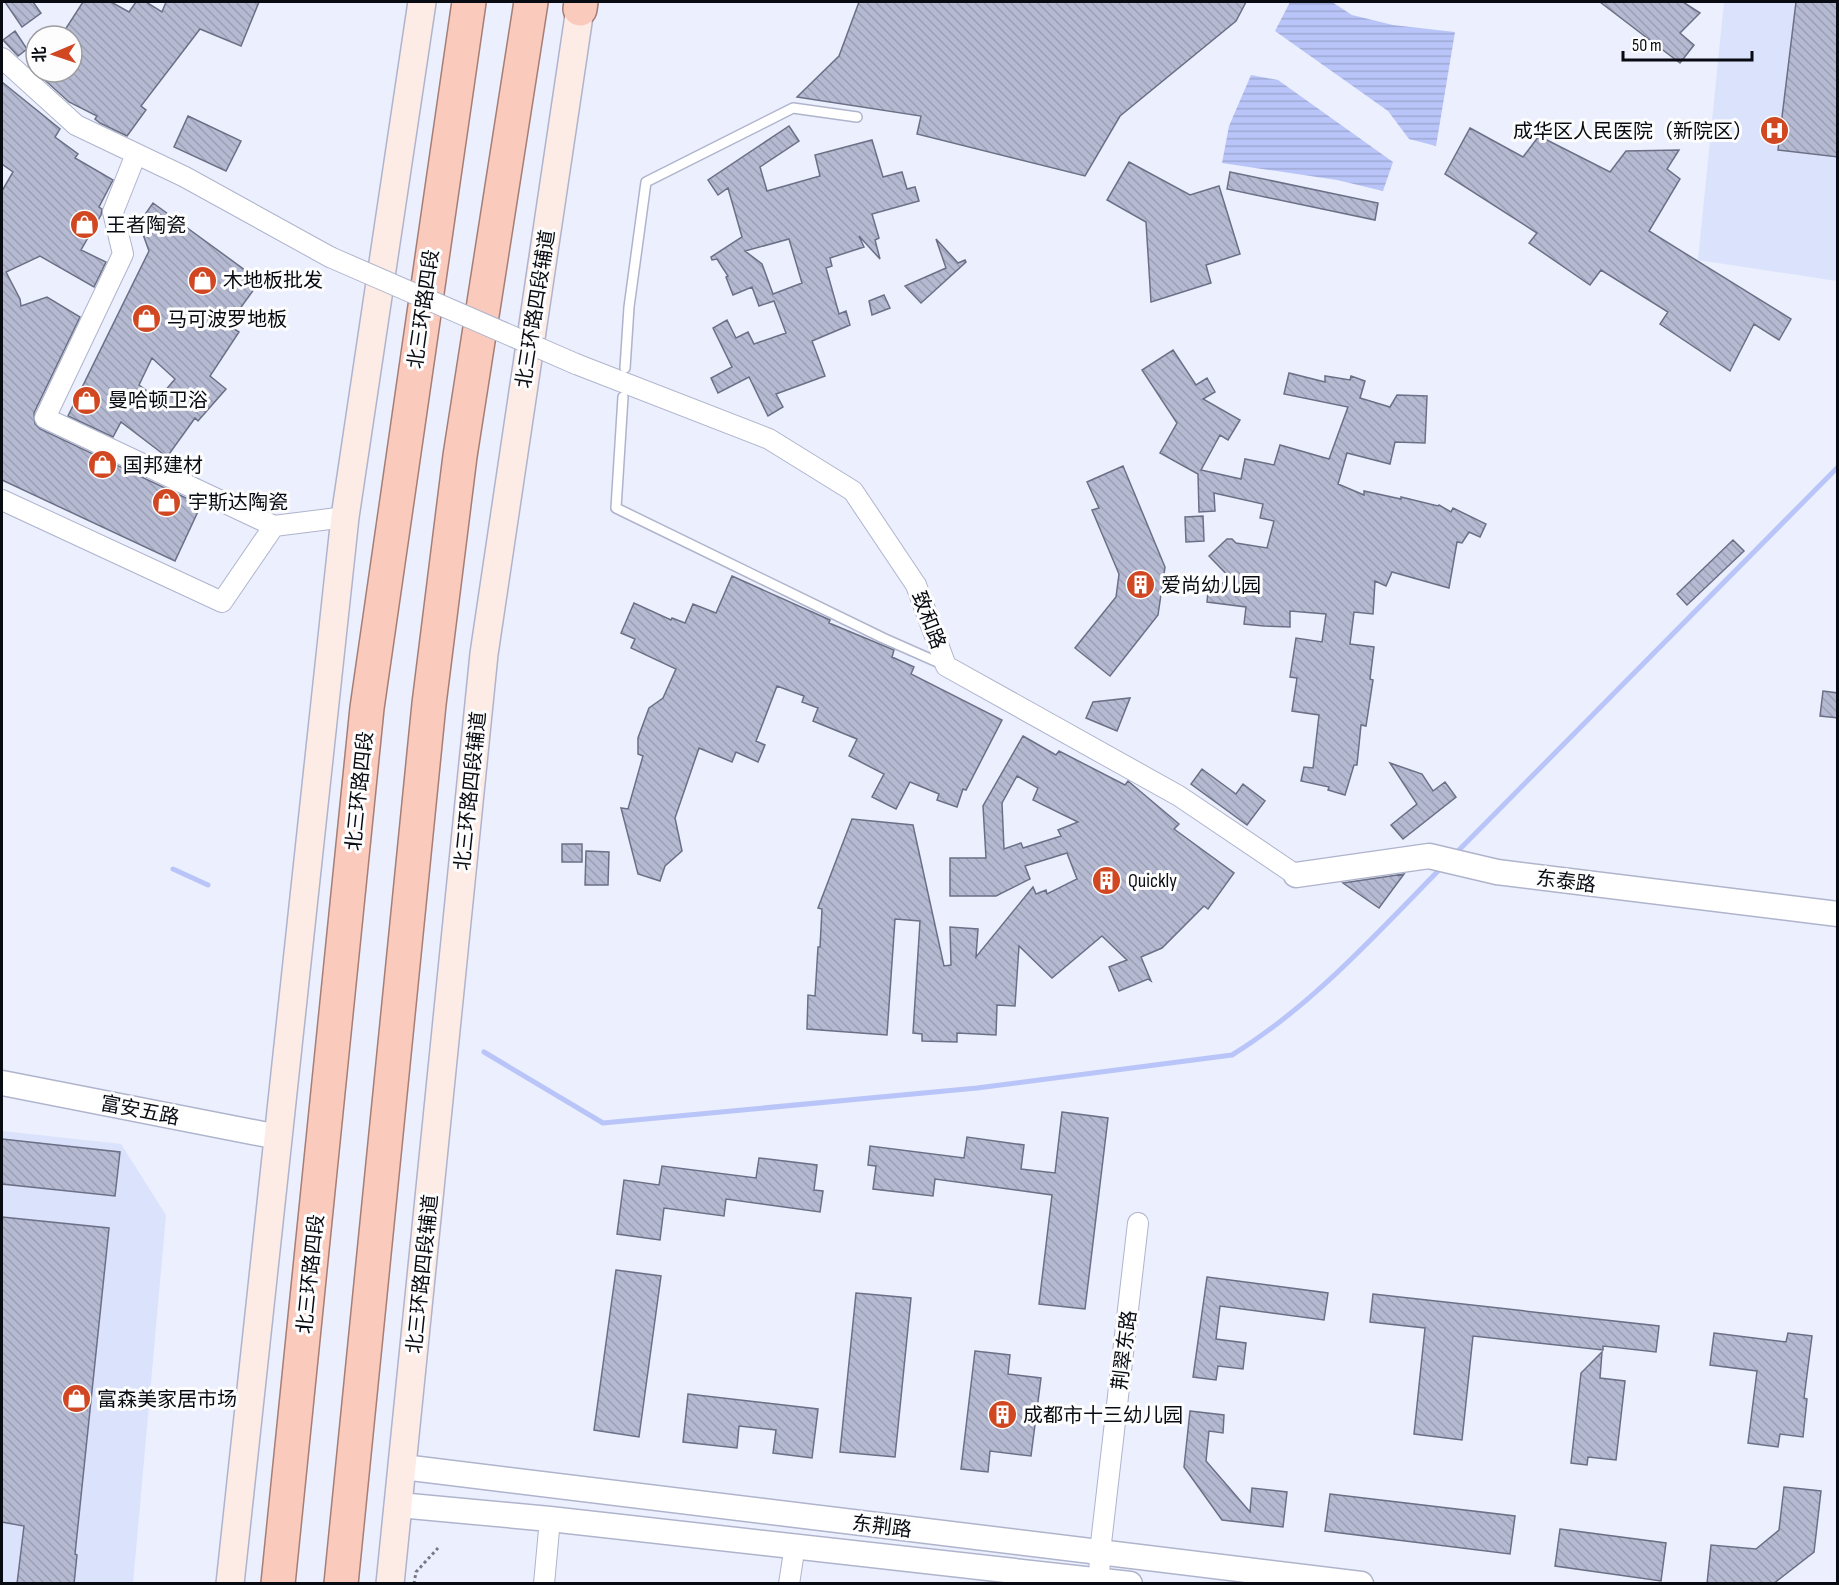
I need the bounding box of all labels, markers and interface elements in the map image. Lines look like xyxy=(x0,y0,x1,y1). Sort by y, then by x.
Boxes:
north arrow xyxy=(24,24,84,84)
scale bar xyxy=(1623,24,1752,62)
text: 50 m xyxy=(1632,35,1662,56)
text: 北 xyxy=(31,46,50,63)
hospital icon: 成华区人民医院（新院区） xyxy=(1758,115,1790,147)
place label: 成华区人民医院（新院区） xyxy=(1513,120,1753,144)
shop icon: 王者陶瓷 xyxy=(69,209,101,241)
place label: 王者陶瓷 xyxy=(106,214,186,238)
street label: 北三环路四段辅道 xyxy=(512,228,560,390)
street label: 北三环路四段 xyxy=(404,248,444,370)
shop icon: 木地板批发 xyxy=(186,264,218,296)
place label: 木地板批发 xyxy=(223,269,323,293)
shop icon: 马可波罗地板 xyxy=(130,303,162,335)
place label: 马可波罗地板 xyxy=(167,308,287,332)
shop icon: 曼哈顿卫浴 xyxy=(71,384,103,416)
place label: 曼哈顿卫浴 xyxy=(108,389,208,413)
shop icon: 国邦建材 xyxy=(86,449,118,481)
place label: 国邦建材 xyxy=(123,454,203,478)
shop icon: 宇斯达陶瓷 xyxy=(151,486,183,518)
place label: 宇斯达陶瓷 xyxy=(188,491,288,515)
building icon: 爱尚幼儿园 xyxy=(1124,569,1156,601)
place label: 爱尚幼儿园 xyxy=(1161,574,1261,598)
street label: 致和路 xyxy=(906,588,950,653)
street label: 北三环路四段辅道 xyxy=(451,710,491,872)
street label: 北三环路四段 xyxy=(342,730,378,852)
building icon: Quickly xyxy=(1091,864,1123,896)
street label: 东泰路 xyxy=(1535,866,1597,898)
place label: Quickly xyxy=(1128,869,1177,893)
street label: 富安五路 xyxy=(98,1092,181,1130)
street label: 北三环路四段辅道 xyxy=(403,1193,443,1355)
street label: 北三环路四段 xyxy=(293,1213,329,1335)
street label: 荆翠东路 xyxy=(1108,1309,1142,1391)
shop icon: 富森美家居市场 xyxy=(60,1383,92,1415)
place label: 富森美家居市场 xyxy=(97,1388,237,1412)
building icon: 成都市十三幼儿园 xyxy=(986,1399,1018,1431)
place label: 成都市十三幼儿园 xyxy=(1023,1404,1183,1428)
street label: 东荆路 xyxy=(851,1511,913,1543)

